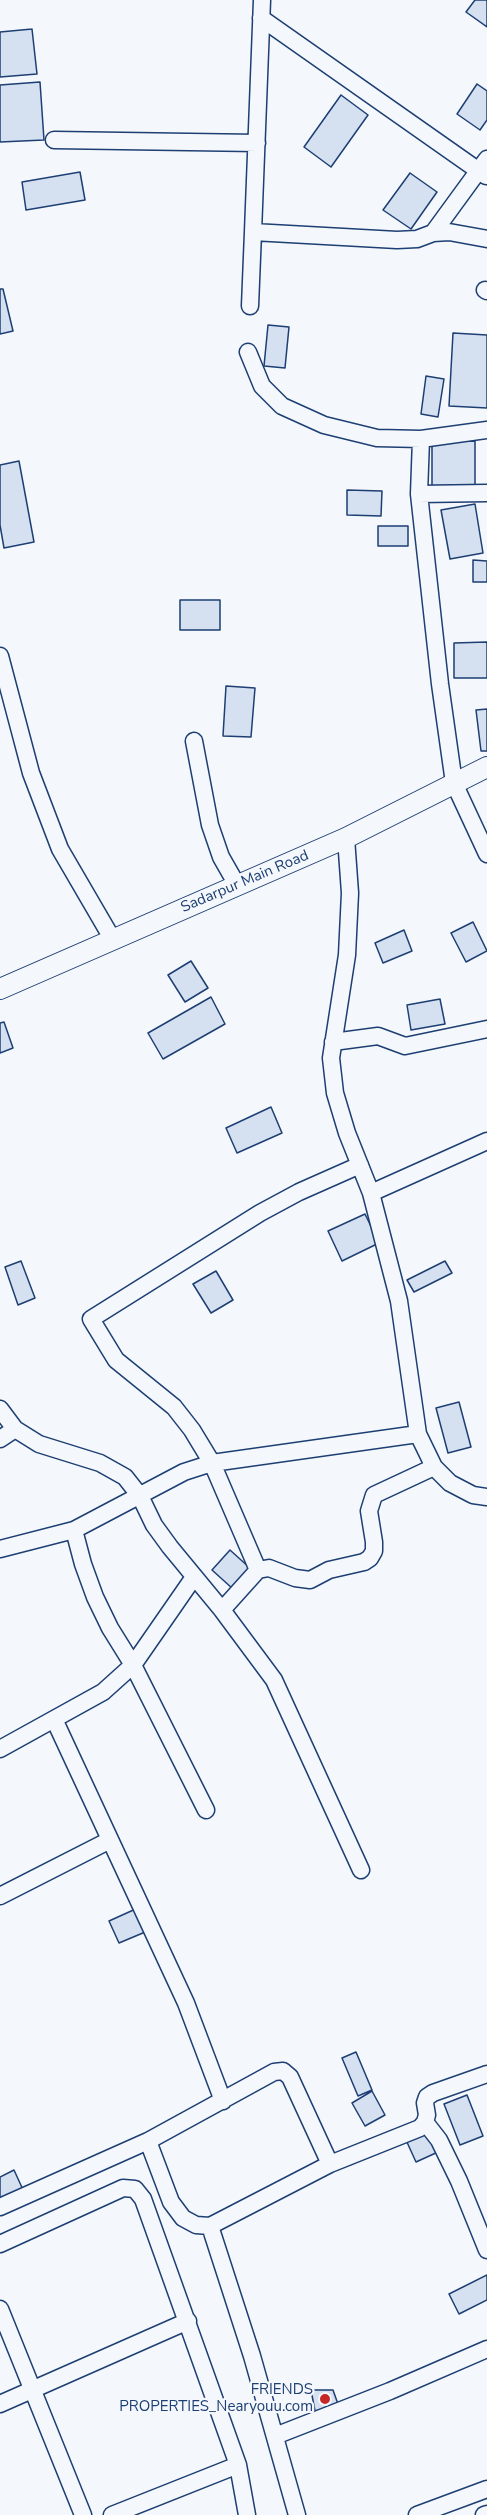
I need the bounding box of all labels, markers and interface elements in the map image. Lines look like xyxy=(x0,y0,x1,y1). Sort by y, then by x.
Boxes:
street label: Sadarpur Main Road xyxy=(178,847,312,917)
place label: FRIENDS PROPERTIES_Nearyouu.com xyxy=(119,2381,313,2416)
marker: FRIENDS PROPERTIES_Nearyouu.com xyxy=(318,2392,332,2406)

